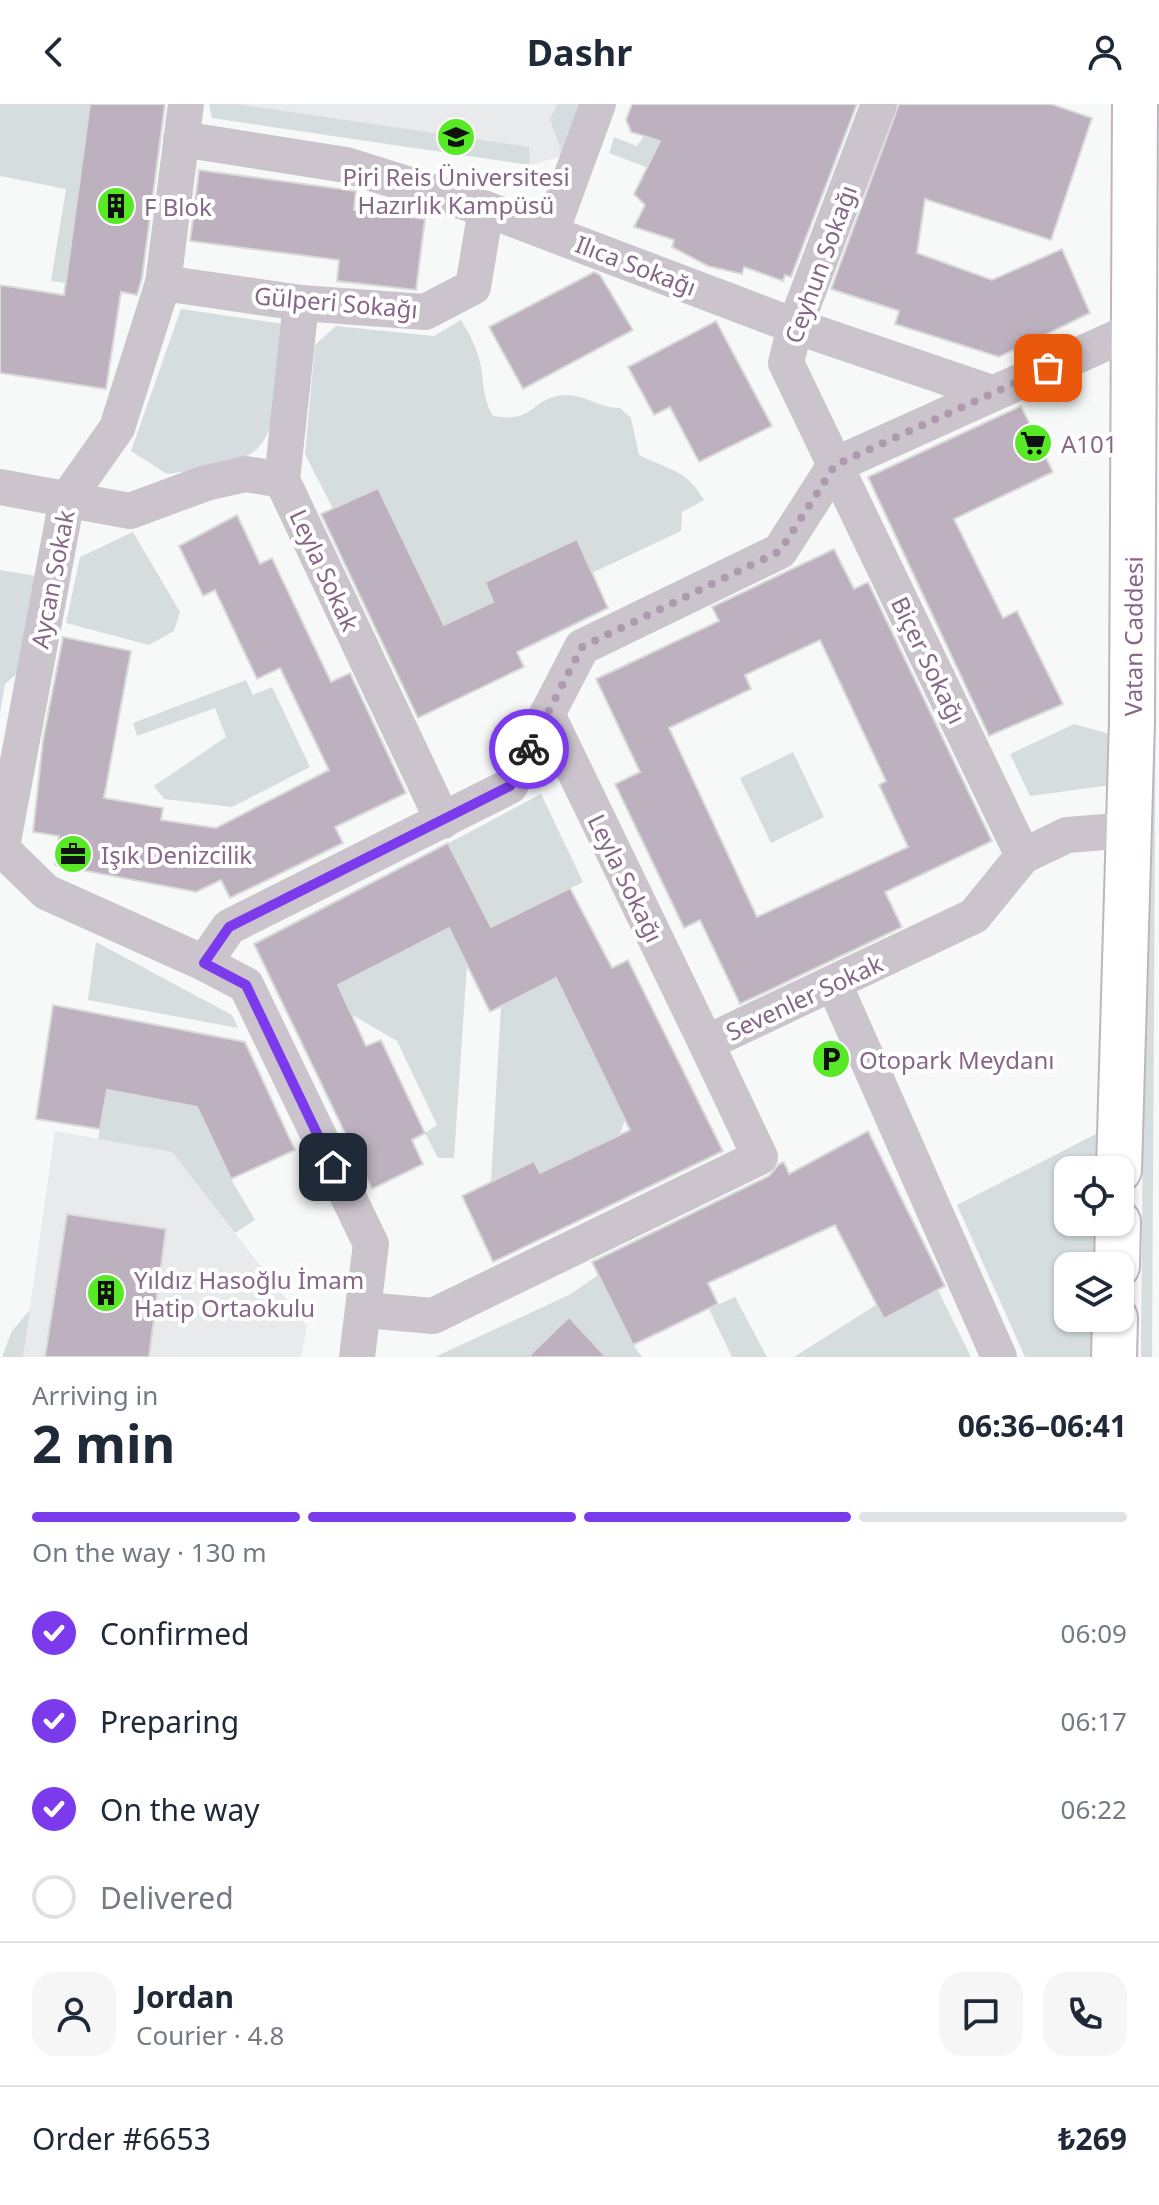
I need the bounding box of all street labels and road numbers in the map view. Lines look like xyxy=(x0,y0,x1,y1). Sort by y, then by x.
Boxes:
street label: Ceyhun Sokağı xyxy=(776,180,864,348)
street label: Ilıca Sokağı xyxy=(571,227,701,303)
street label: Gülperi Sokağı xyxy=(253,278,419,326)
street label: Leyla Sokak xyxy=(282,504,368,636)
street label: Aycan Sokak xyxy=(22,507,82,651)
street label: Vatan Caddesi xyxy=(1116,556,1149,716)
street label: Biçer Sokağı xyxy=(884,591,974,729)
street label: Leyla Sokağı xyxy=(581,808,671,948)
street label: Sevenler Sokak xyxy=(720,946,888,1048)

